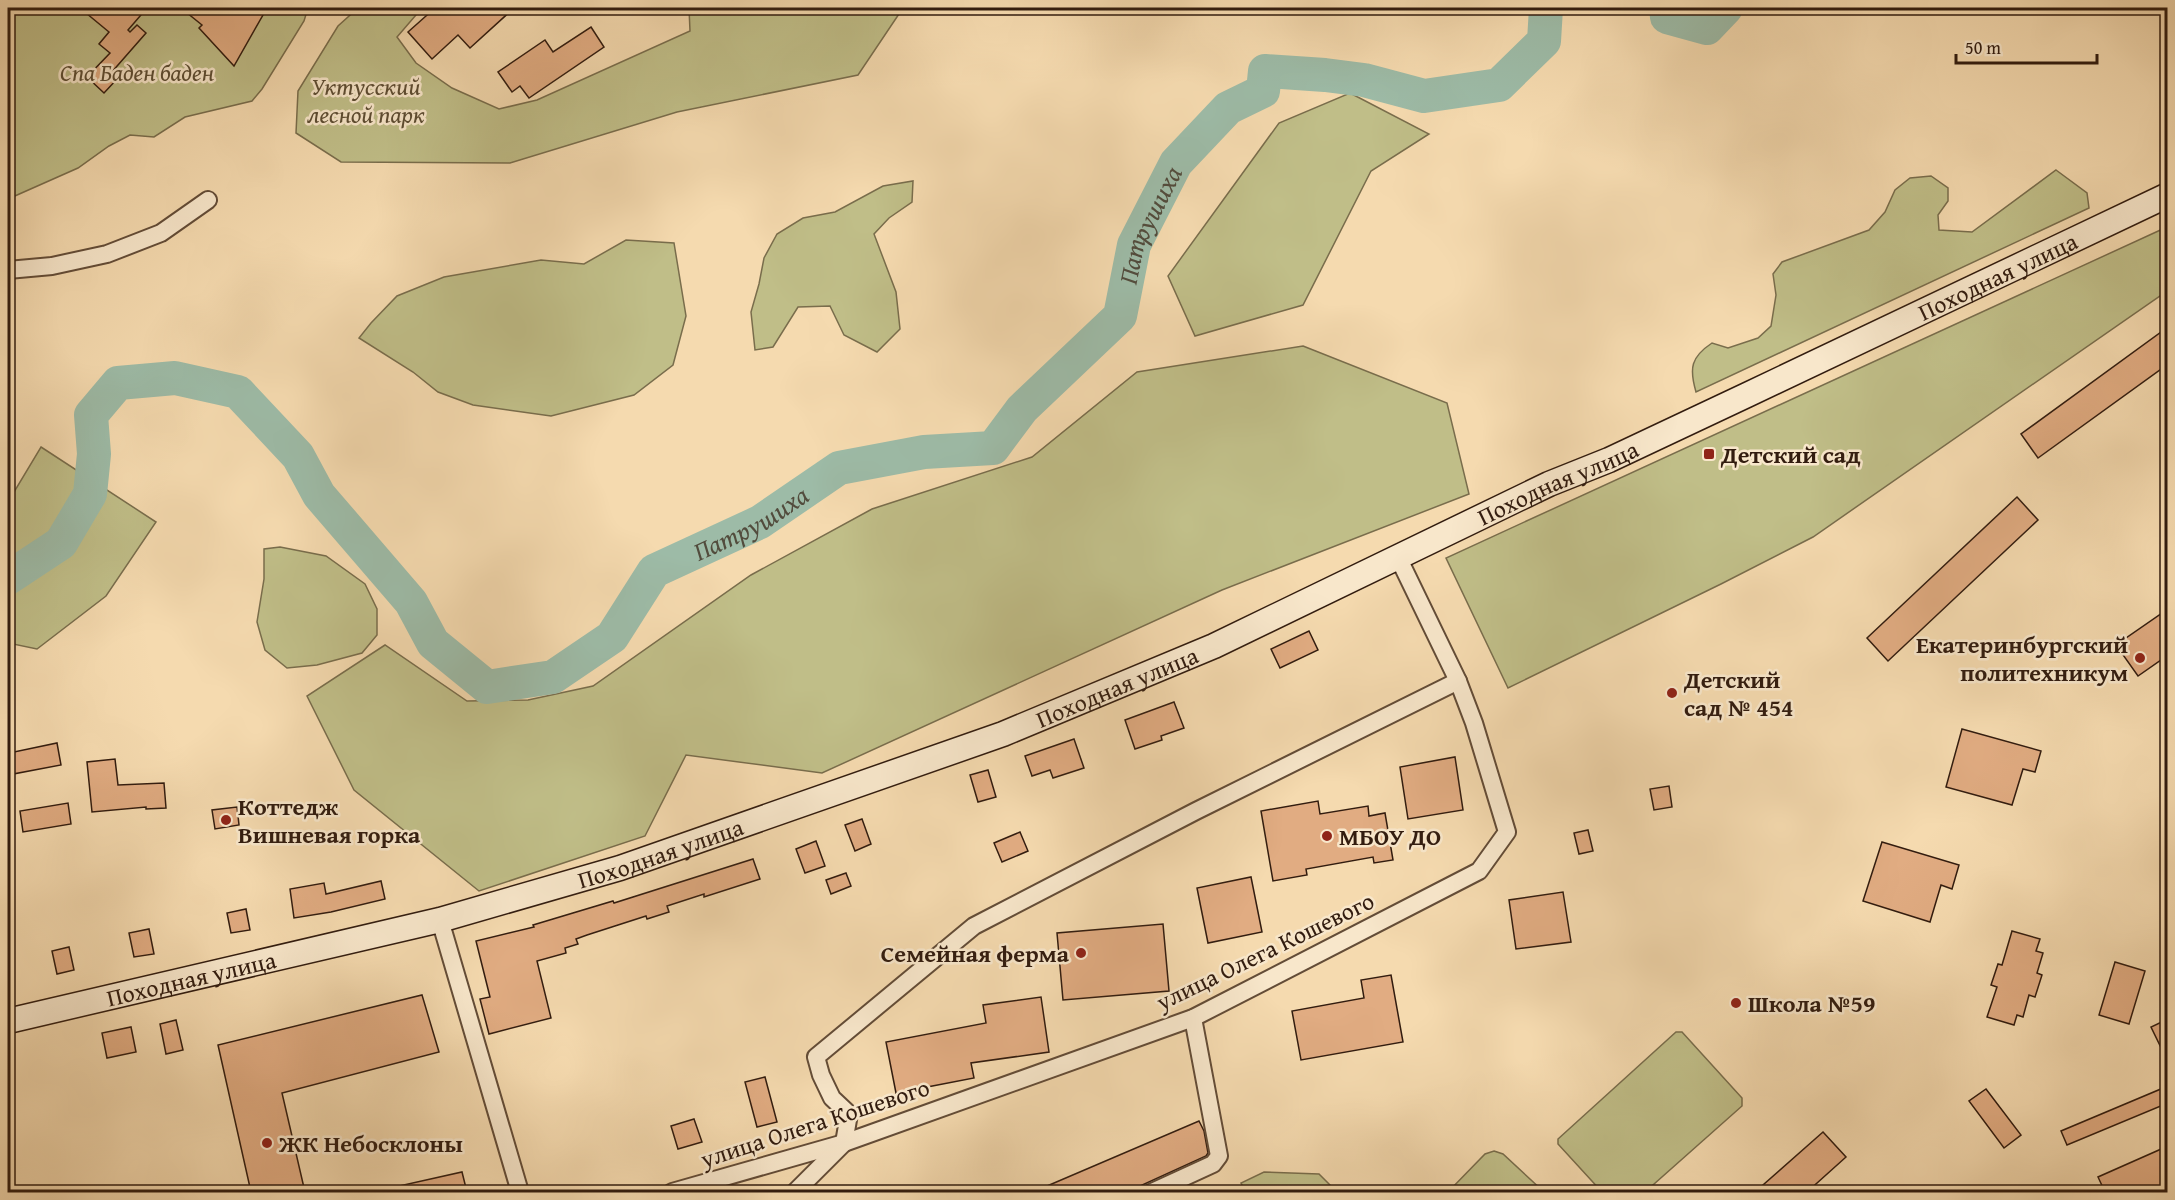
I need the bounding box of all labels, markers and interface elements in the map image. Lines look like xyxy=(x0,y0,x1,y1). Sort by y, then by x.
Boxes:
scale bar xyxy=(1956,27,2097,65)
text: 50 m xyxy=(1965,34,2001,61)
park label: Спа Баден баден xyxy=(60,55,214,90)
park label: Уктусский лесной парк xyxy=(307,69,425,132)
water label: Патрушиха xyxy=(1107,159,1191,287)
street label: Походная улица xyxy=(1912,223,2084,329)
street label: Походная улица xyxy=(1471,431,1644,534)
place label: Детский сад xyxy=(1720,437,1861,472)
marker: Детский сад xyxy=(1702,447,1716,461)
water label: Патрушиха xyxy=(686,475,816,570)
place label: Екатеринбургский политехникум xyxy=(1916,627,2128,690)
street label: Походная улица xyxy=(1030,637,1204,736)
marker: Екатеринбургский политехникум xyxy=(2133,651,2147,665)
place label: Детский сад № 454 xyxy=(1683,662,1794,725)
marker: Детский сад № 454 xyxy=(1665,686,1679,700)
place label: Коттедж Вишневая горка xyxy=(238,789,421,852)
street label: Походная улица xyxy=(573,809,748,897)
marker: Коттедж Вишневая горка xyxy=(219,813,233,827)
place label: МБОУ ДО xyxy=(1339,819,1441,854)
marker: МБОУ ДО xyxy=(1320,829,1334,843)
street label: улица Олега Кошевого xyxy=(1149,883,1380,1019)
place label: Семейная ферма xyxy=(881,936,1070,971)
street label: Походная улица xyxy=(103,941,280,1015)
marker: Семейная ферма xyxy=(1074,946,1088,960)
place label: Школа №59 xyxy=(1748,986,1876,1021)
marker: Школа №59 xyxy=(1729,996,1743,1010)
street label: улица Олега Кошевого xyxy=(695,1069,934,1177)
place label: ЖК Небосклоны xyxy=(278,1126,463,1161)
marker: ЖК Небосклоны xyxy=(260,1136,274,1150)

